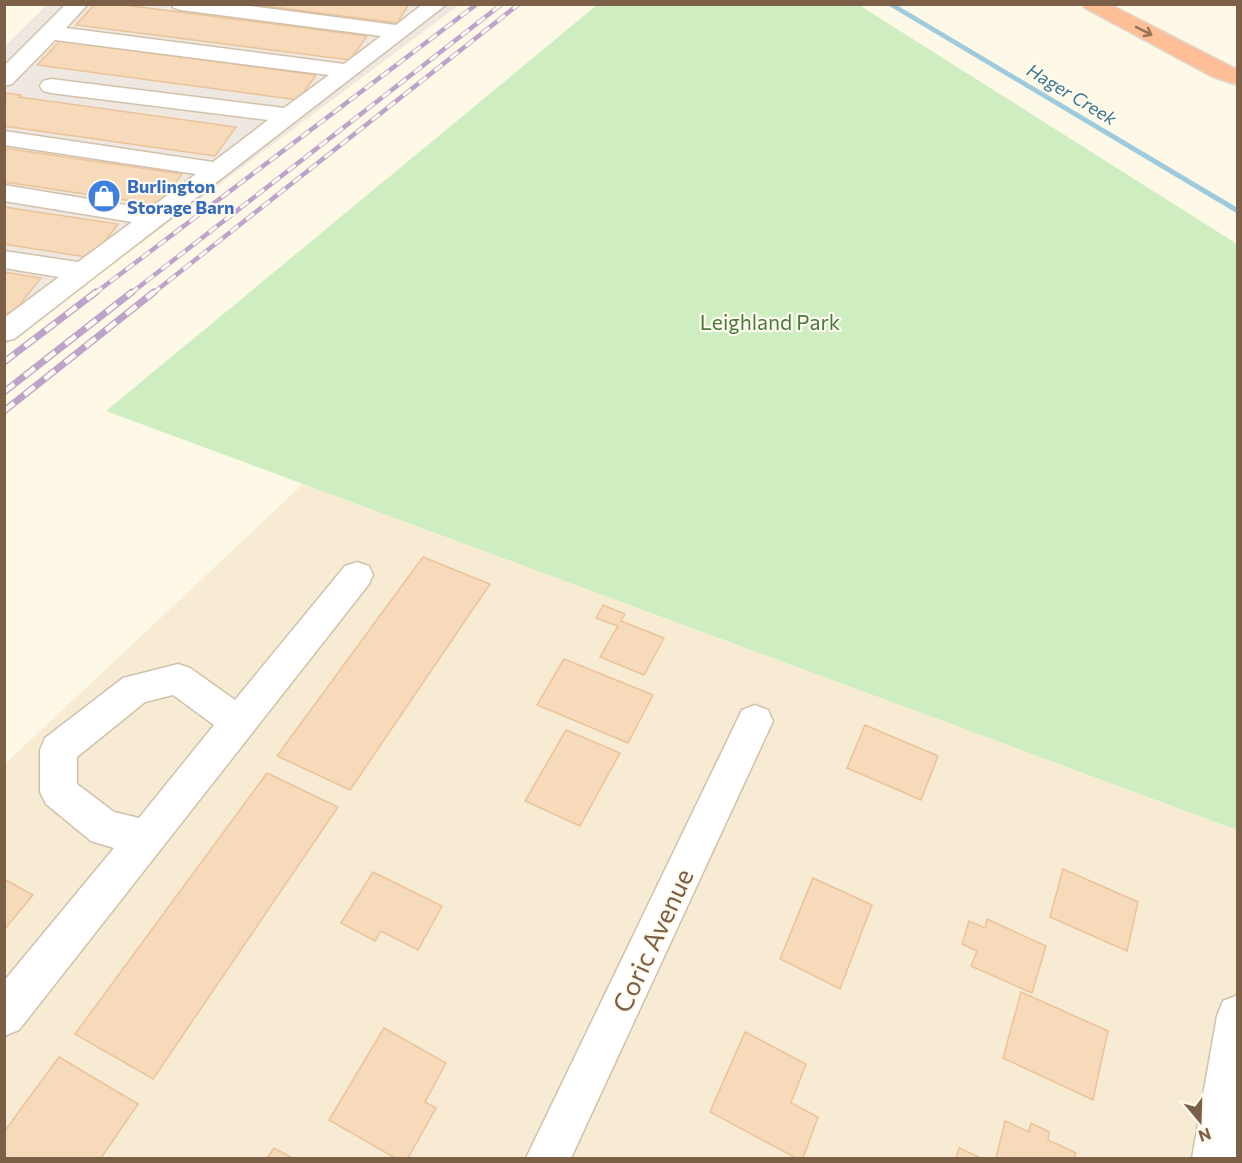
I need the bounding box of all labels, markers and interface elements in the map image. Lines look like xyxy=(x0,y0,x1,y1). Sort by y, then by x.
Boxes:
one-way arrow xyxy=(1135,25,1152,37)
water label: Hager Creek xyxy=(1023,59,1122,130)
place label: Burlington Storage Barn xyxy=(127,175,235,218)
shop icon: Burlington Storage Barn xyxy=(86,178,122,214)
park label: Leighland Park xyxy=(700,309,840,334)
street label: Coric Avenue xyxy=(605,863,699,1017)
north arrow xyxy=(1170,1091,1230,1151)
text: N xyxy=(1196,1125,1214,1147)

